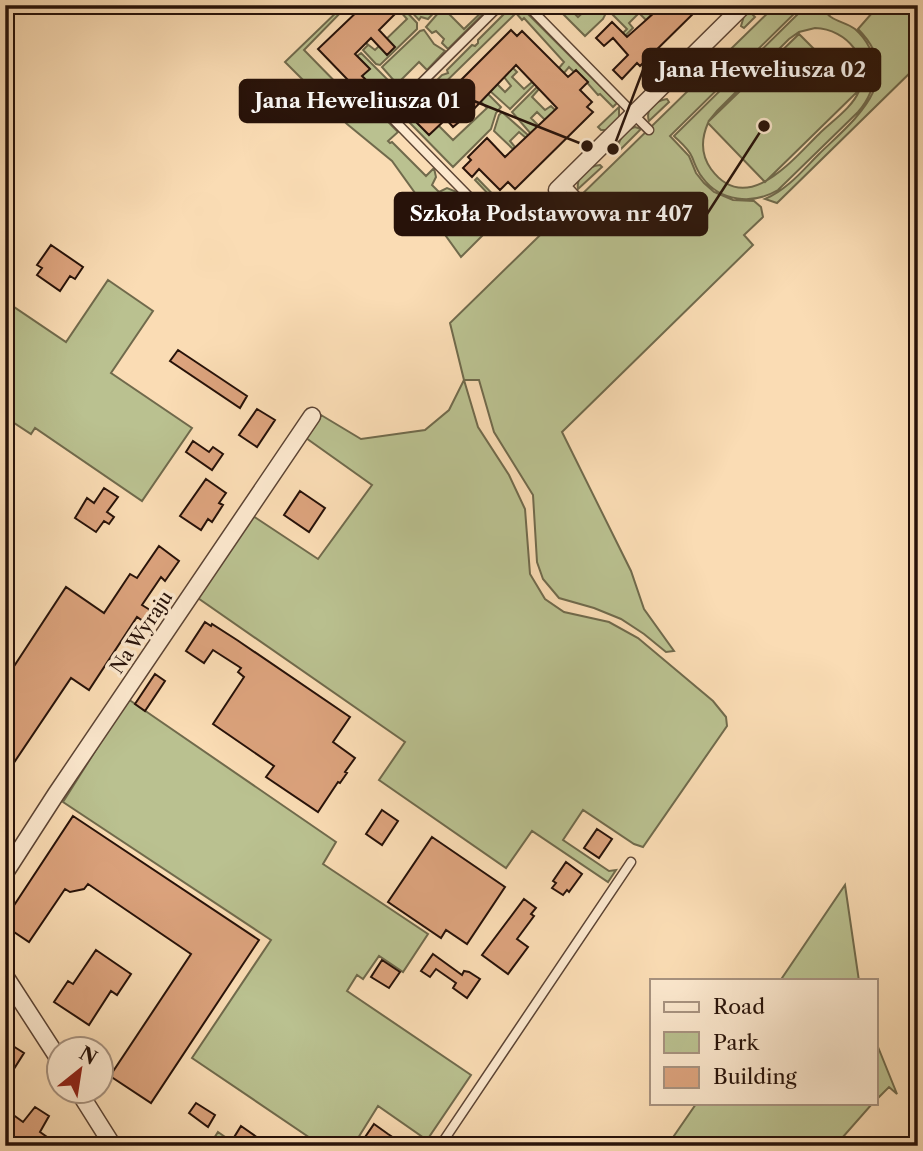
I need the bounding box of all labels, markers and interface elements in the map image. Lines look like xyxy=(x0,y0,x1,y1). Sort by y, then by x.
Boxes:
callout: Jana Heweliusza 02 xyxy=(643,49,880,91)
text: Jana Heweliusza 02 xyxy=(654,57,866,82)
callout: Jana Heweliusza 01 xyxy=(240,80,474,122)
text: Jana Heweliusza 01 xyxy=(250,88,460,113)
callout: Szkoła Podstawowa nr 407 xyxy=(395,193,707,235)
text: Szkoła Podstawowa nr 407 xyxy=(409,201,693,226)
street label: Na Wyraju xyxy=(105,586,178,678)
legend xyxy=(650,979,878,1106)
text: Road xyxy=(713,994,765,1019)
text: Park xyxy=(713,1030,759,1055)
north arrow xyxy=(46,1036,116,1106)
text: N xyxy=(75,1042,101,1070)
text: Building xyxy=(713,1064,798,1089)

